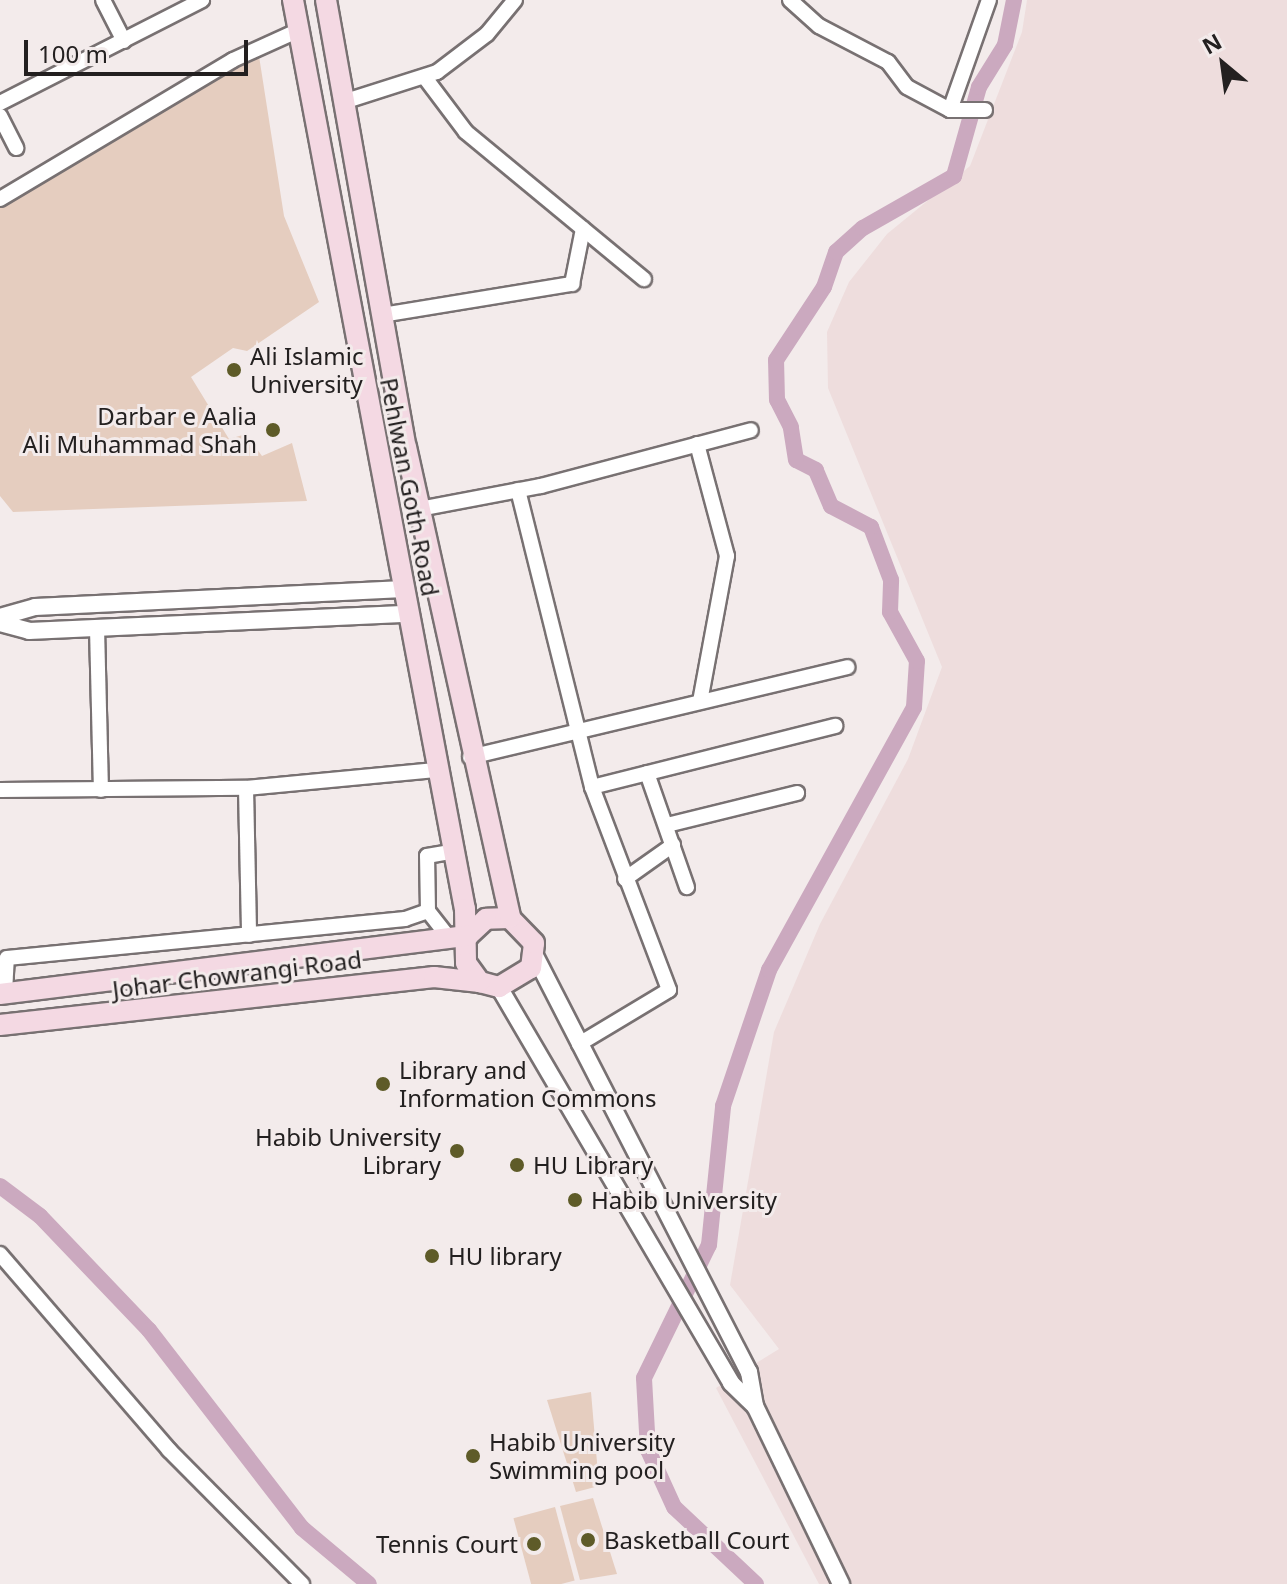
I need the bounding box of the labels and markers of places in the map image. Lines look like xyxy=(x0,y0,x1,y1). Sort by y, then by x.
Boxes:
place label: Ali Islamic University xyxy=(250,342,363,398)
marker: Ali Islamic University xyxy=(225,361,243,379)
place label: Darbar e Aalia Ali Muhammad Shah xyxy=(22,402,257,458)
marker: Darbar e Aalia Ali Muhammad Shah xyxy=(264,421,282,439)
place label: Library and Information Commons xyxy=(399,1056,656,1112)
marker: Library and Information Commons xyxy=(374,1075,392,1093)
place label: Habib University Library xyxy=(255,1123,441,1179)
marker: Habib University Library xyxy=(448,1142,466,1160)
place label: HU Library xyxy=(533,1151,653,1179)
marker: HU Library xyxy=(508,1156,526,1174)
place label: Habib University xyxy=(591,1186,777,1214)
marker: Habib University xyxy=(566,1191,584,1209)
place label: HU library xyxy=(448,1242,562,1270)
marker: HU library xyxy=(423,1247,441,1265)
place label: Habib University Swimming pool xyxy=(489,1428,675,1484)
marker: Habib University Swimming pool xyxy=(464,1447,482,1465)
place label: Basketball Court xyxy=(604,1526,790,1554)
place label: Tennis Court xyxy=(376,1530,518,1558)
marker: Basketball Court xyxy=(579,1531,597,1549)
marker: Tennis Court xyxy=(525,1535,543,1553)

